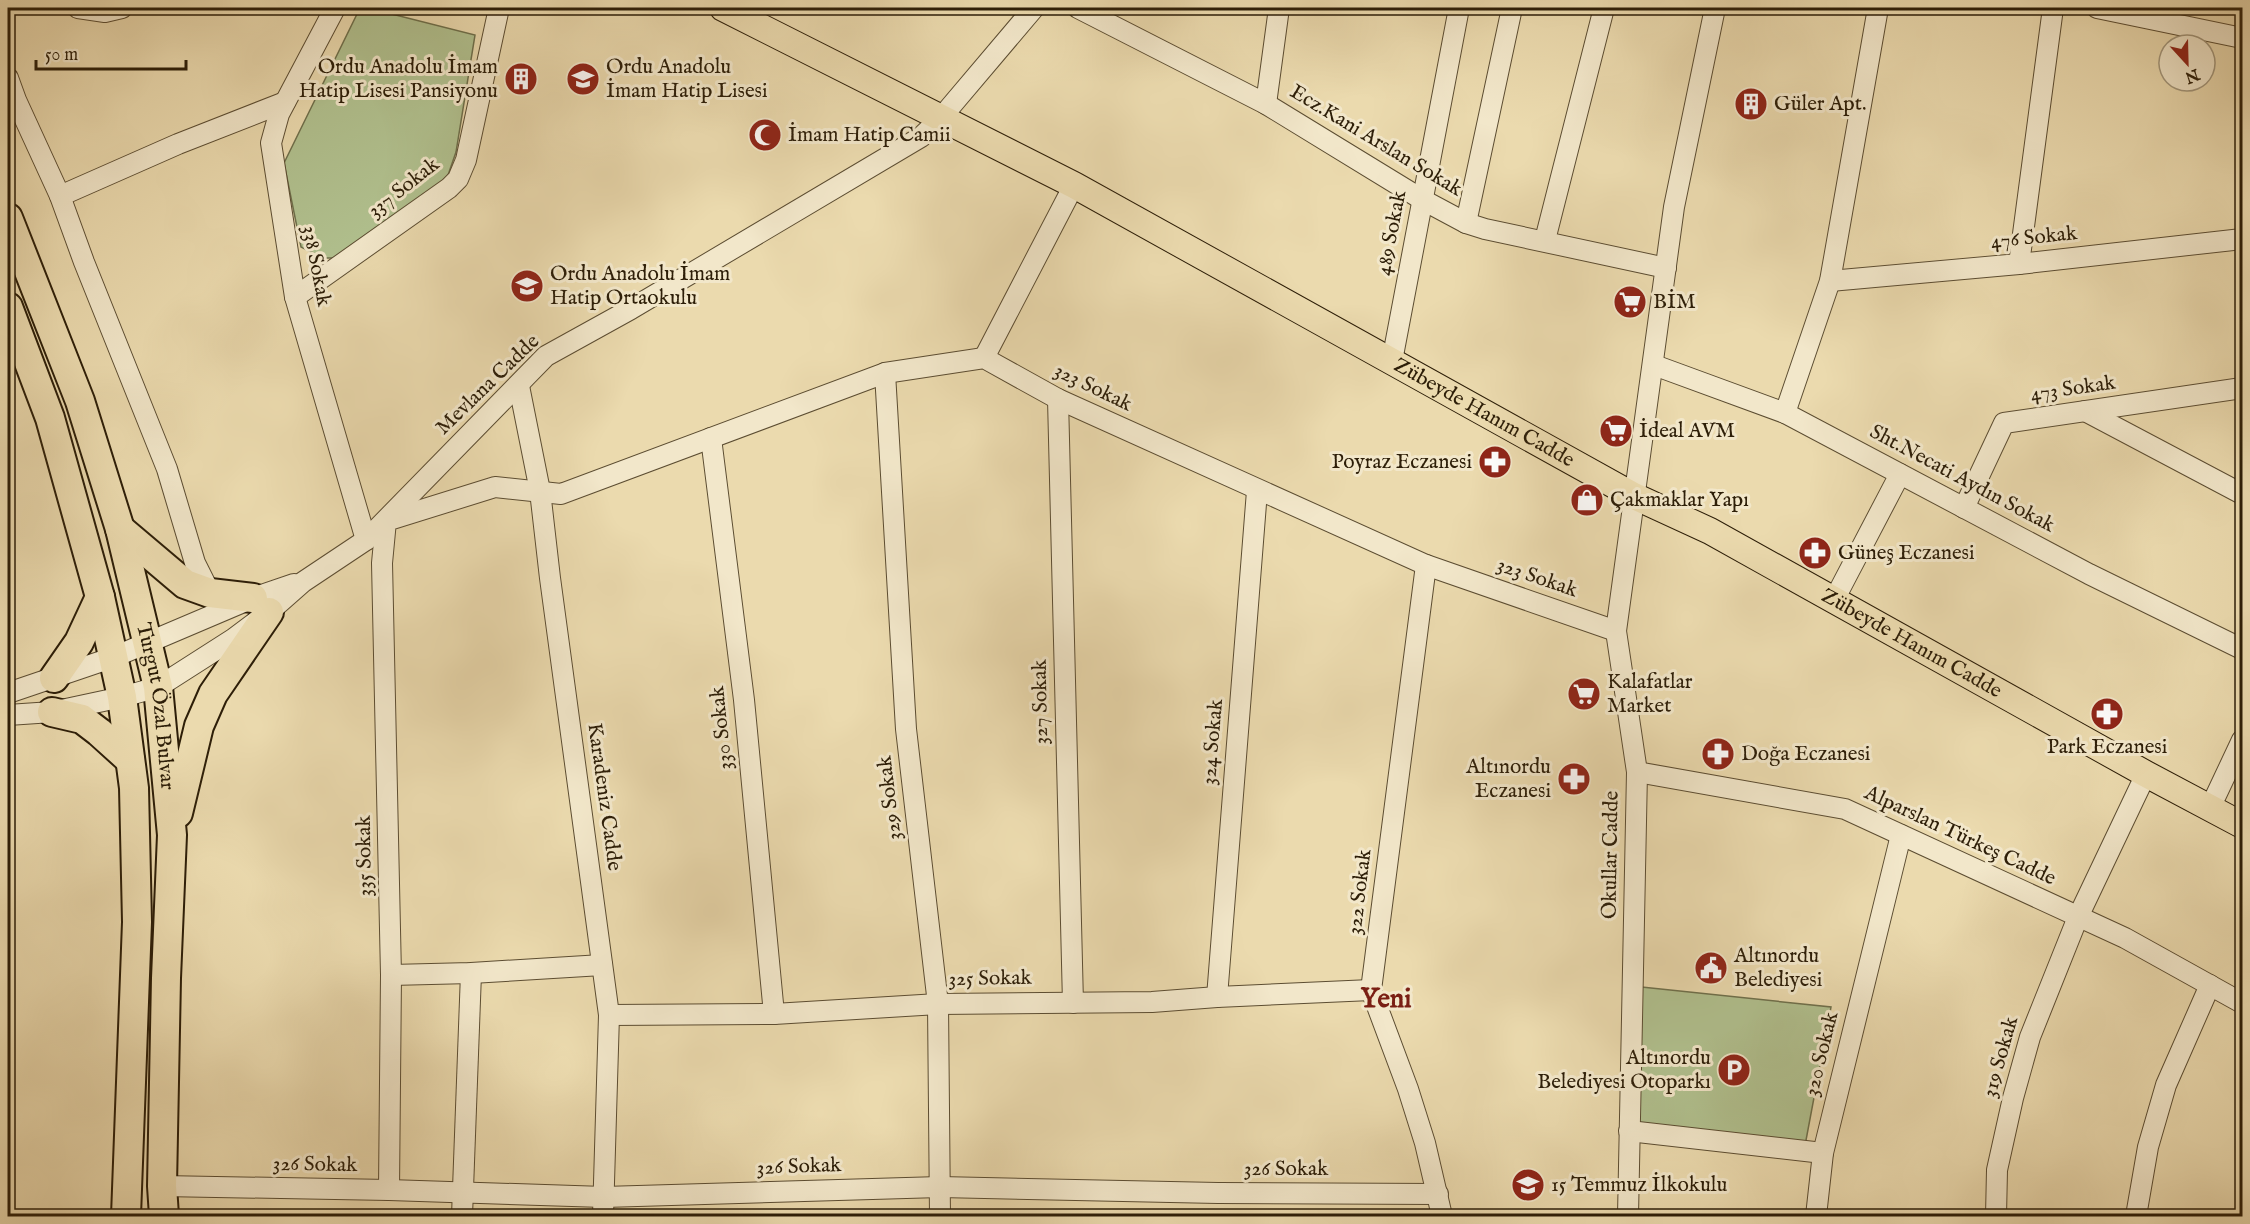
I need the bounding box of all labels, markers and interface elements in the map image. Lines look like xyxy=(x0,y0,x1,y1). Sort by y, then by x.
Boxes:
scale bar xyxy=(36,33,186,71)
north arrow xyxy=(2157,33,2217,93)
text: 50 m xyxy=(45,44,78,67)
place label: Ordu Anadolu İmam Hatip Lisesi Pansiyonu xyxy=(299,54,498,105)
place label: Ordu Anadolu İmam Hatip Lisesi xyxy=(606,54,768,105)
building icon: Ordu Anadolu İmam Hatip Lisesi Pansiyonu xyxy=(503,61,539,97)
school or university icon: Ordu Anadolu İmam Hatip Lisesi xyxy=(565,61,601,97)
text: N xyxy=(2182,63,2203,87)
street label: Ecz.Kani Arslan Sokak xyxy=(1285,79,1468,204)
building icon: Güler Apt. xyxy=(1733,86,1769,122)
place label: Güler Apt. xyxy=(1774,91,1866,118)
mosque icon: İmam Hatip Camii xyxy=(747,117,783,153)
place label: İmam Hatip Camii xyxy=(788,122,951,149)
street label: 337 Sokak xyxy=(363,151,446,224)
street label: 489 Sokak xyxy=(1371,188,1414,278)
street label: 476 Sokak xyxy=(1990,220,2079,256)
street label: 338 Sokak xyxy=(295,223,337,310)
place label: Ordu Anadolu İmam Hatip Ortaokulu xyxy=(550,261,730,312)
school or university icon: Ordu Anadolu İmam Hatip Ortaokulu xyxy=(509,268,545,304)
supermarket icon: BİM xyxy=(1612,284,1648,320)
place label: BİM xyxy=(1653,289,1696,316)
street label: Mevlana Cadde xyxy=(430,328,546,441)
street label: Zübeyde Hanım Cadde xyxy=(1389,352,1579,474)
street label: 323 Sokak xyxy=(1049,358,1137,419)
street label: 473 Sokak xyxy=(2029,370,2118,408)
supermarket icon: İdeal AVM xyxy=(1598,413,1634,449)
place label: İdeal AVM xyxy=(1639,418,1735,445)
street label: Sht.Necati Aydın Sokak xyxy=(1865,419,2060,540)
pharmacy icon: Poyraz Eczanesi xyxy=(1477,444,1513,480)
place label: Poyraz Eczanesi xyxy=(1332,449,1472,476)
shop icon: Çakmaklar Yapı xyxy=(1569,482,1605,518)
place label: Çakmaklar Yapı xyxy=(1610,487,1749,514)
pharmacy icon: Güneş Eczanesi xyxy=(1797,535,1833,571)
place label: Güneş Eczanesi xyxy=(1838,540,1975,567)
street label: 323 Sokak xyxy=(1493,552,1582,605)
street label: Zübeyde Hanım Cadde xyxy=(1816,582,2007,705)
street label: Turgut Özal Bulvar xyxy=(129,620,181,791)
street label: 327 Sokak xyxy=(1027,658,1055,745)
place label: Kalafatlar Market xyxy=(1607,669,1693,720)
supermarket icon: Kalafatlar Market xyxy=(1566,676,1602,712)
street label: 330 Sokak xyxy=(704,684,740,771)
pharmacy icon: Park Eczanesi xyxy=(2089,696,2125,732)
street label: 324 Sokak xyxy=(1196,697,1230,786)
street label: Karadeniz Cadde xyxy=(580,721,628,873)
place label: Park Eczanesi xyxy=(2047,734,2167,761)
pharmacy icon: Doğa Eczanesi xyxy=(1700,736,1736,772)
place label: Doğa Eczanesi xyxy=(1741,741,1870,768)
street label: 329 Sokak xyxy=(871,753,909,842)
place label: Altınordu Eczanesi xyxy=(1465,754,1551,805)
pharmacy icon: Altınordu Eczanesi xyxy=(1556,761,1592,797)
street label: Alparslan Türkeş Cadde xyxy=(1859,779,2060,892)
street label: Okullar Cadde xyxy=(1596,790,1626,919)
street label: 335 Sokak xyxy=(351,814,379,897)
street label: 322 Sokak xyxy=(1341,847,1379,936)
place label: Altınordu Belediyesi xyxy=(1733,943,1822,994)
public building icon: Altınordu Belediyesi xyxy=(1693,950,1729,986)
street label: 325 Sokak xyxy=(948,965,1033,993)
district label: Yeni xyxy=(1361,983,1411,1017)
street label: 320 Sokak xyxy=(1798,1008,1846,1099)
street label: 319 Sokak xyxy=(1977,1013,2026,1101)
place label: Altınordu Belediyesi Otoparkı xyxy=(1537,1045,1711,1096)
parking icon: Altınordu Belediyesi Otoparkı xyxy=(1716,1052,1752,1088)
street label: 326 Sokak xyxy=(272,1151,358,1179)
street label: 326 Sokak xyxy=(756,1152,843,1182)
street label: 326 Sokak xyxy=(1244,1156,1329,1183)
school or university icon: 15 Temmuz İlkokulu xyxy=(1510,1167,1546,1203)
place label: 15 Temmuz İlkokulu xyxy=(1551,1172,1727,1199)

